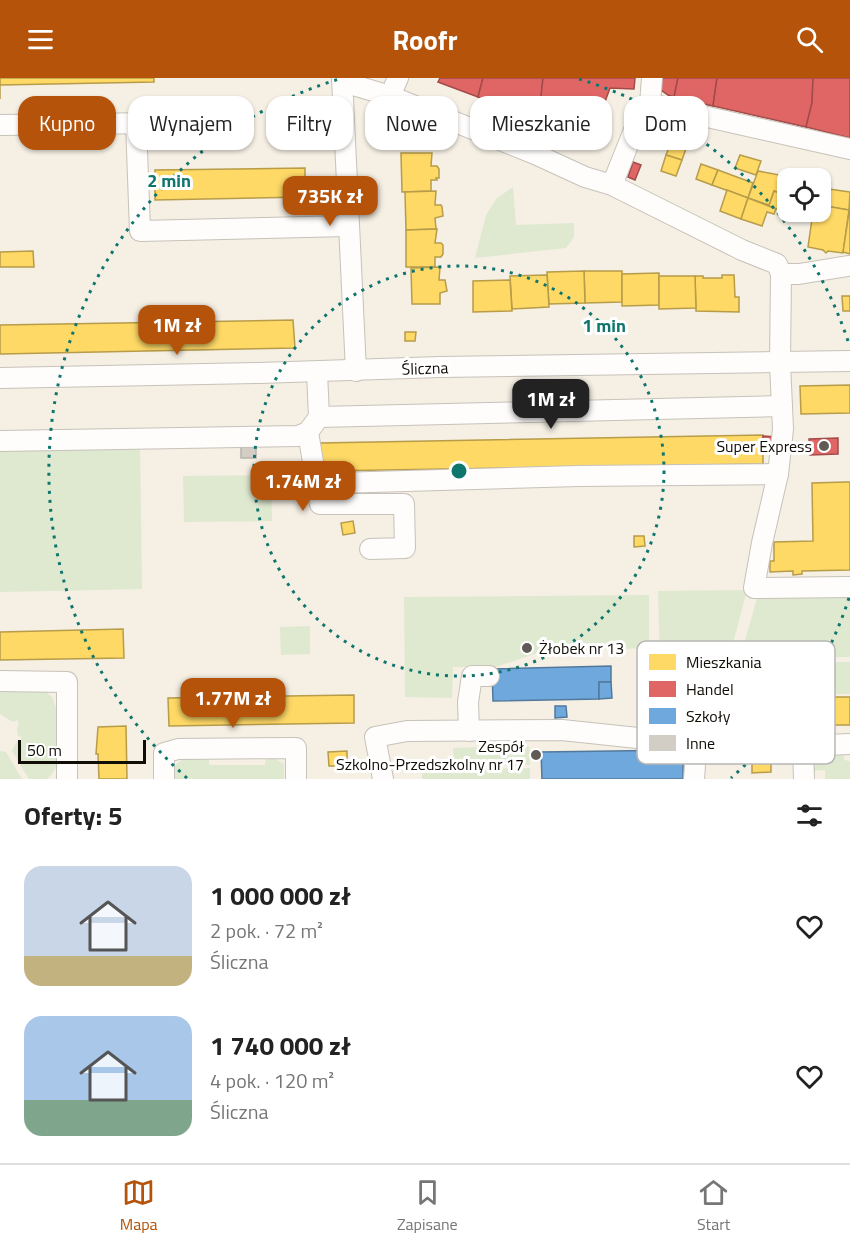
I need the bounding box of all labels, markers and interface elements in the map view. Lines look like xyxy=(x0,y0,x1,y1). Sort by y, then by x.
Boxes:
text: Roofr xyxy=(393,19,457,60)
icon: menu xyxy=(24,23,57,56)
icon: search xyxy=(793,23,826,56)
chip: Kupno xyxy=(18,96,116,150)
chip: Wynajem xyxy=(128,96,254,150)
chip: Filtry xyxy=(266,96,353,150)
chip: Nowe xyxy=(365,96,458,150)
chip: Mieszkanie xyxy=(470,96,612,150)
chip: Dom xyxy=(624,96,708,150)
text: 2 min xyxy=(147,167,191,194)
map controls xyxy=(777,168,831,222)
button: locate xyxy=(777,168,831,222)
pin: 735K zł xyxy=(275,176,385,227)
text: 735K zł xyxy=(297,180,363,211)
pin: 1M zł xyxy=(135,305,219,356)
text: 1M zł xyxy=(152,309,202,340)
text: 1 min xyxy=(582,312,626,339)
street label: Śliczna xyxy=(401,355,449,381)
pin: 1M zł xyxy=(509,379,593,430)
text: 1M zł xyxy=(526,383,576,414)
place label: Super Express xyxy=(716,434,812,458)
marker: Super Express xyxy=(817,439,831,453)
pin: 1.74M zł xyxy=(241,461,365,512)
centre of rings xyxy=(449,461,469,481)
text: 1.74M zł xyxy=(265,465,341,496)
place label: Żłobek nr 13 xyxy=(539,636,624,660)
marker: Żłobek nr 13 xyxy=(520,641,534,655)
legend xyxy=(637,641,835,764)
text: Mieszkania xyxy=(686,650,762,674)
text: Handel xyxy=(686,677,734,701)
pin: 1.77M zł xyxy=(171,678,295,729)
text: 1.77M zł xyxy=(195,682,271,713)
text: Szkoły xyxy=(686,704,731,728)
text: Inne xyxy=(686,731,715,755)
place label: Zespół Szkolno-Przedszkolny nr 17 xyxy=(336,734,524,776)
scale bar xyxy=(18,737,146,764)
text: 50 m xyxy=(27,738,62,762)
marker: Zespół Szkolno-Przedszkolny nr 17 xyxy=(529,748,543,762)
text: Oferty: 5 xyxy=(24,796,122,835)
icon: filters xyxy=(793,799,826,832)
text: 1 000 000 zł xyxy=(210,876,351,915)
icon: home xyxy=(72,890,144,962)
icon: heart xyxy=(793,910,826,943)
text: 2 pok. · 72 m² xyxy=(210,915,323,946)
text: Śliczna xyxy=(210,946,268,977)
text: 1 740 000 zł xyxy=(210,1026,351,1065)
icon: home xyxy=(72,1040,144,1112)
icon: heart xyxy=(793,1060,826,1093)
text: 4 pok. · 120 m² xyxy=(210,1065,334,1096)
text: Śliczna xyxy=(210,1096,268,1127)
tab: Mapa xyxy=(120,1176,158,1236)
tab: Zapisane xyxy=(397,1176,458,1236)
tab: Start xyxy=(697,1176,730,1236)

